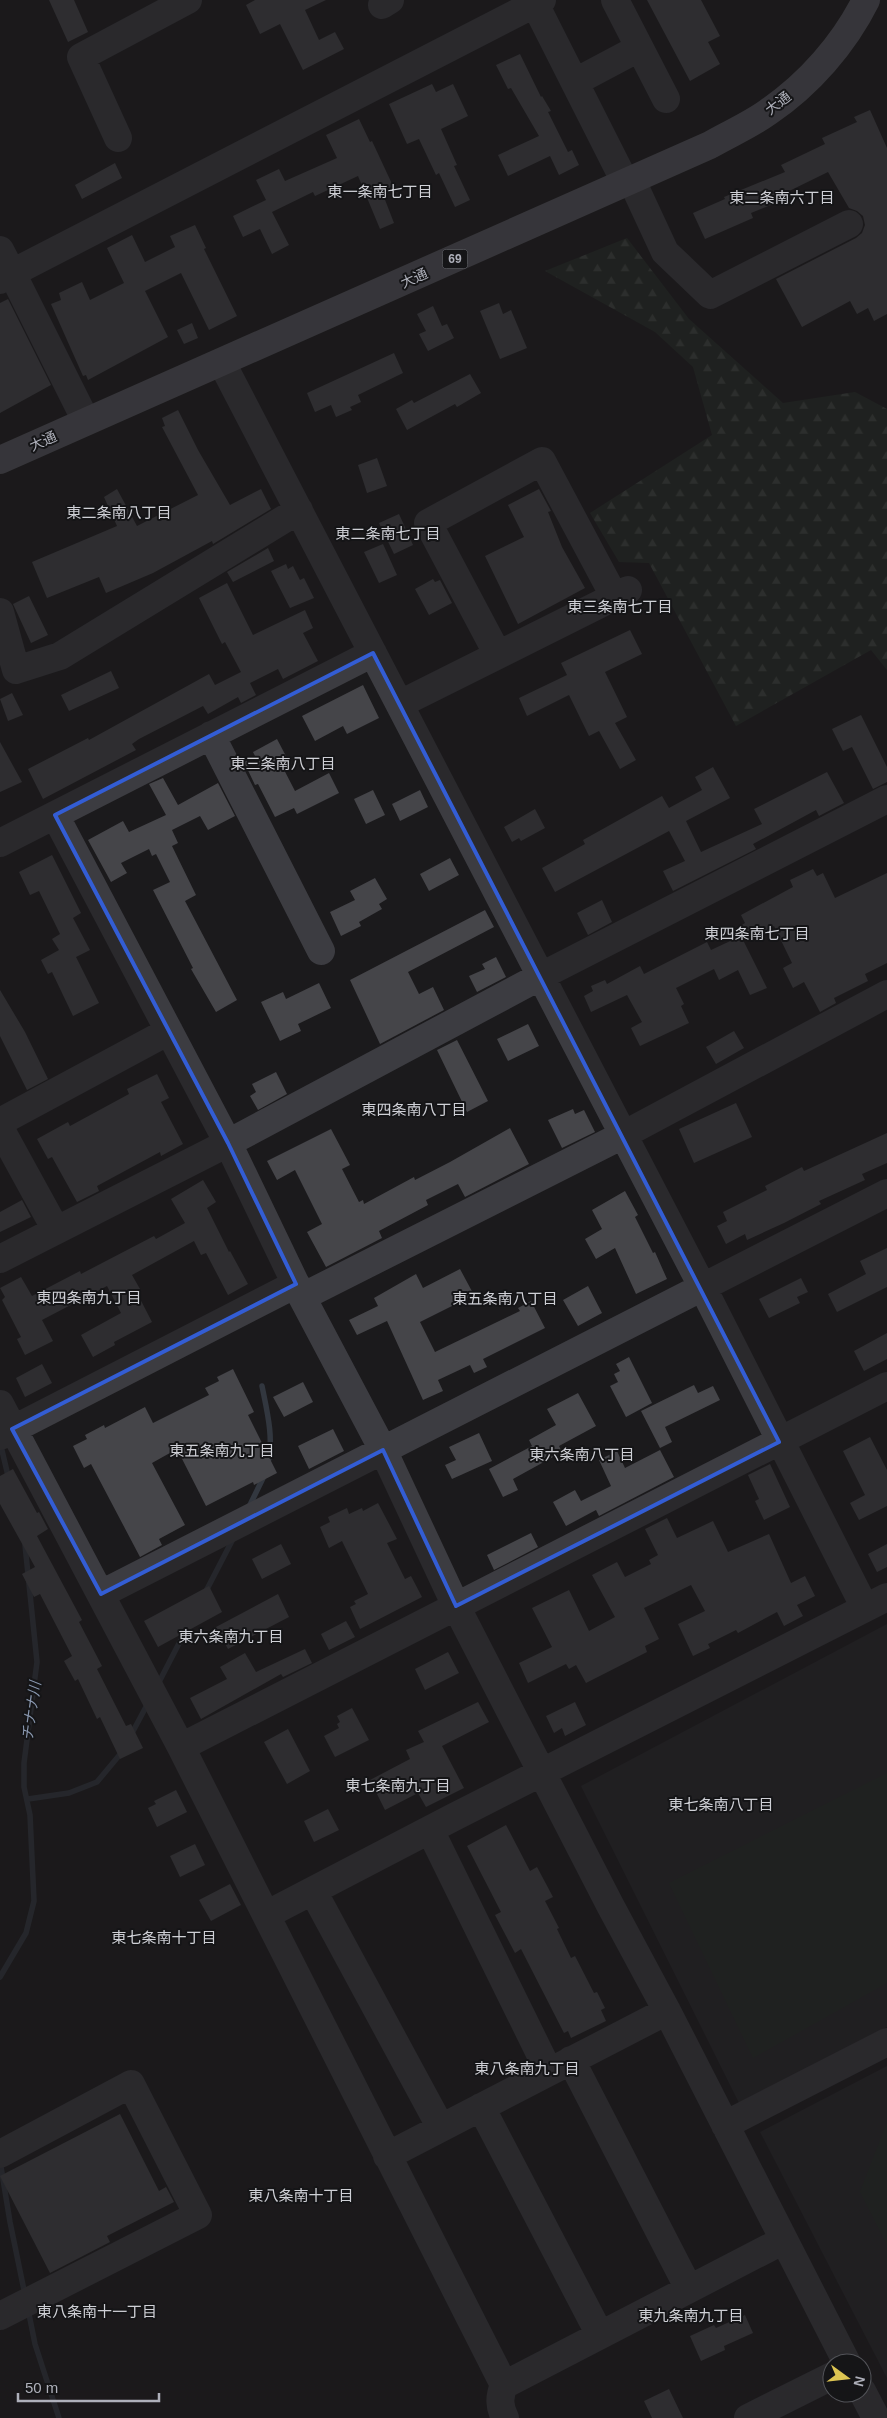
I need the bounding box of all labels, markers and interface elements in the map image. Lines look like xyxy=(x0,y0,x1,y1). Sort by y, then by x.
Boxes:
street label: 大通 xyxy=(762,88,794,118)
district label: 東一条南七丁目 xyxy=(327,183,433,200)
district label: 東二条南六丁目 xyxy=(729,189,835,206)
road number: 69 xyxy=(442,250,468,268)
street label: 大通 xyxy=(398,265,430,291)
street label: 大通 xyxy=(27,428,59,454)
district label: 東二条南八丁目 xyxy=(66,504,172,521)
district label: 東二条南七丁目 xyxy=(335,525,441,542)
district label: 東三条南七丁目 xyxy=(567,598,673,615)
district label: 東三条南八丁目 xyxy=(230,755,336,772)
district label: 東四条南七丁目 xyxy=(704,925,810,942)
district label: 東四条南八丁目 xyxy=(361,1101,467,1118)
district label: 東四条南九丁目 xyxy=(36,1289,142,1306)
district label: 東五条南八丁目 xyxy=(452,1290,558,1307)
district label: 東五条南九丁目 xyxy=(169,1442,275,1459)
district label: 東六条南八丁目 xyxy=(529,1446,635,1463)
district label: 東六条南九丁目 xyxy=(178,1628,284,1645)
water label: チナナ川 xyxy=(18,1678,44,1742)
district label: 東七条南九丁目 xyxy=(345,1777,451,1794)
district label: 東七条南八丁目 xyxy=(668,1796,774,1813)
district label: 東七条南十丁目 xyxy=(111,1929,217,1946)
district label: 東八条南九丁目 xyxy=(474,2060,580,2077)
district label: 東八条南十丁目 xyxy=(248,2187,354,2204)
district label: 東八条南十一丁目 xyxy=(37,2303,157,2320)
district label: 東九条南九丁目 xyxy=(638,2307,744,2324)
north arrow xyxy=(822,2353,872,2403)
scale bar xyxy=(18,2370,159,2402)
text: N xyxy=(851,2374,869,2388)
text: 50 m xyxy=(25,2379,58,2396)

